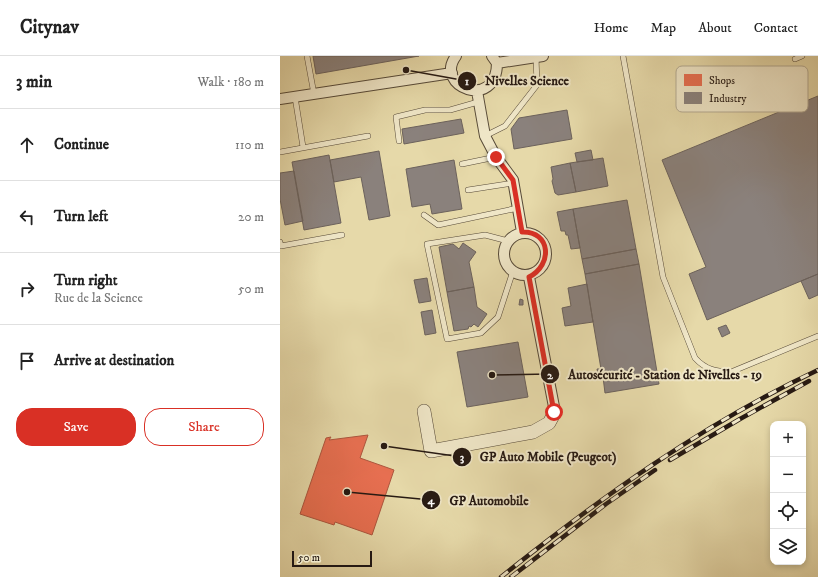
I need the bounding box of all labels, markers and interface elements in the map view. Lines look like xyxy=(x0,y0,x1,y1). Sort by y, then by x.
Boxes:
text: Citynav xyxy=(20,16,79,39)
text: Home xyxy=(594,19,628,37)
text: Map xyxy=(650,19,676,37)
text: About xyxy=(698,19,732,37)
text: Contact xyxy=(754,19,798,37)
legend xyxy=(676,66,808,112)
callout: Nivelles Science xyxy=(457,68,577,93)
text: 3 min xyxy=(16,71,52,93)
text: Nivelles Science xyxy=(485,73,570,89)
text: Walk · 180 m xyxy=(197,74,264,90)
text: 1 xyxy=(465,74,470,89)
text: Shops xyxy=(709,74,735,88)
text: Industry xyxy=(709,92,747,106)
icon: ahead xyxy=(16,134,38,156)
text: Continue xyxy=(54,135,109,154)
text: 110 m xyxy=(235,137,264,153)
route end xyxy=(487,148,505,166)
icon: left xyxy=(16,206,38,228)
text: Turn left xyxy=(54,207,108,226)
text: 20 m xyxy=(238,209,264,225)
text: Turn right xyxy=(54,271,117,290)
icon: right xyxy=(16,278,38,300)
text: 50 m xyxy=(238,281,264,297)
text: Rue de la Science xyxy=(54,290,143,306)
icon: arrive xyxy=(16,350,38,372)
text: Arrive at destination xyxy=(54,351,174,370)
callout: Autosécurité - Station de Nivelles - 19 xyxy=(540,362,770,387)
text: Autosécurité - Station de Nivelles - 19 xyxy=(567,367,762,383)
text: 2 xyxy=(547,368,554,383)
route start xyxy=(545,403,563,421)
button: Save xyxy=(16,408,136,446)
button: Share xyxy=(144,408,264,446)
map controls xyxy=(770,421,806,565)
button: + xyxy=(770,421,806,457)
callout: GP Auto Mobile (Peugeot) xyxy=(452,444,624,469)
text: GP Auto Mobile (Peugeot) xyxy=(480,449,617,466)
text: 3 xyxy=(460,450,465,465)
button: − xyxy=(770,457,806,493)
callout: GP Automobile xyxy=(421,488,536,513)
text: 4 xyxy=(427,493,436,508)
text: GP Automobile xyxy=(449,493,529,509)
button: locate xyxy=(770,493,806,529)
button: layers xyxy=(770,529,806,565)
scale bar xyxy=(292,549,372,568)
text: 50 m xyxy=(298,551,320,565)

